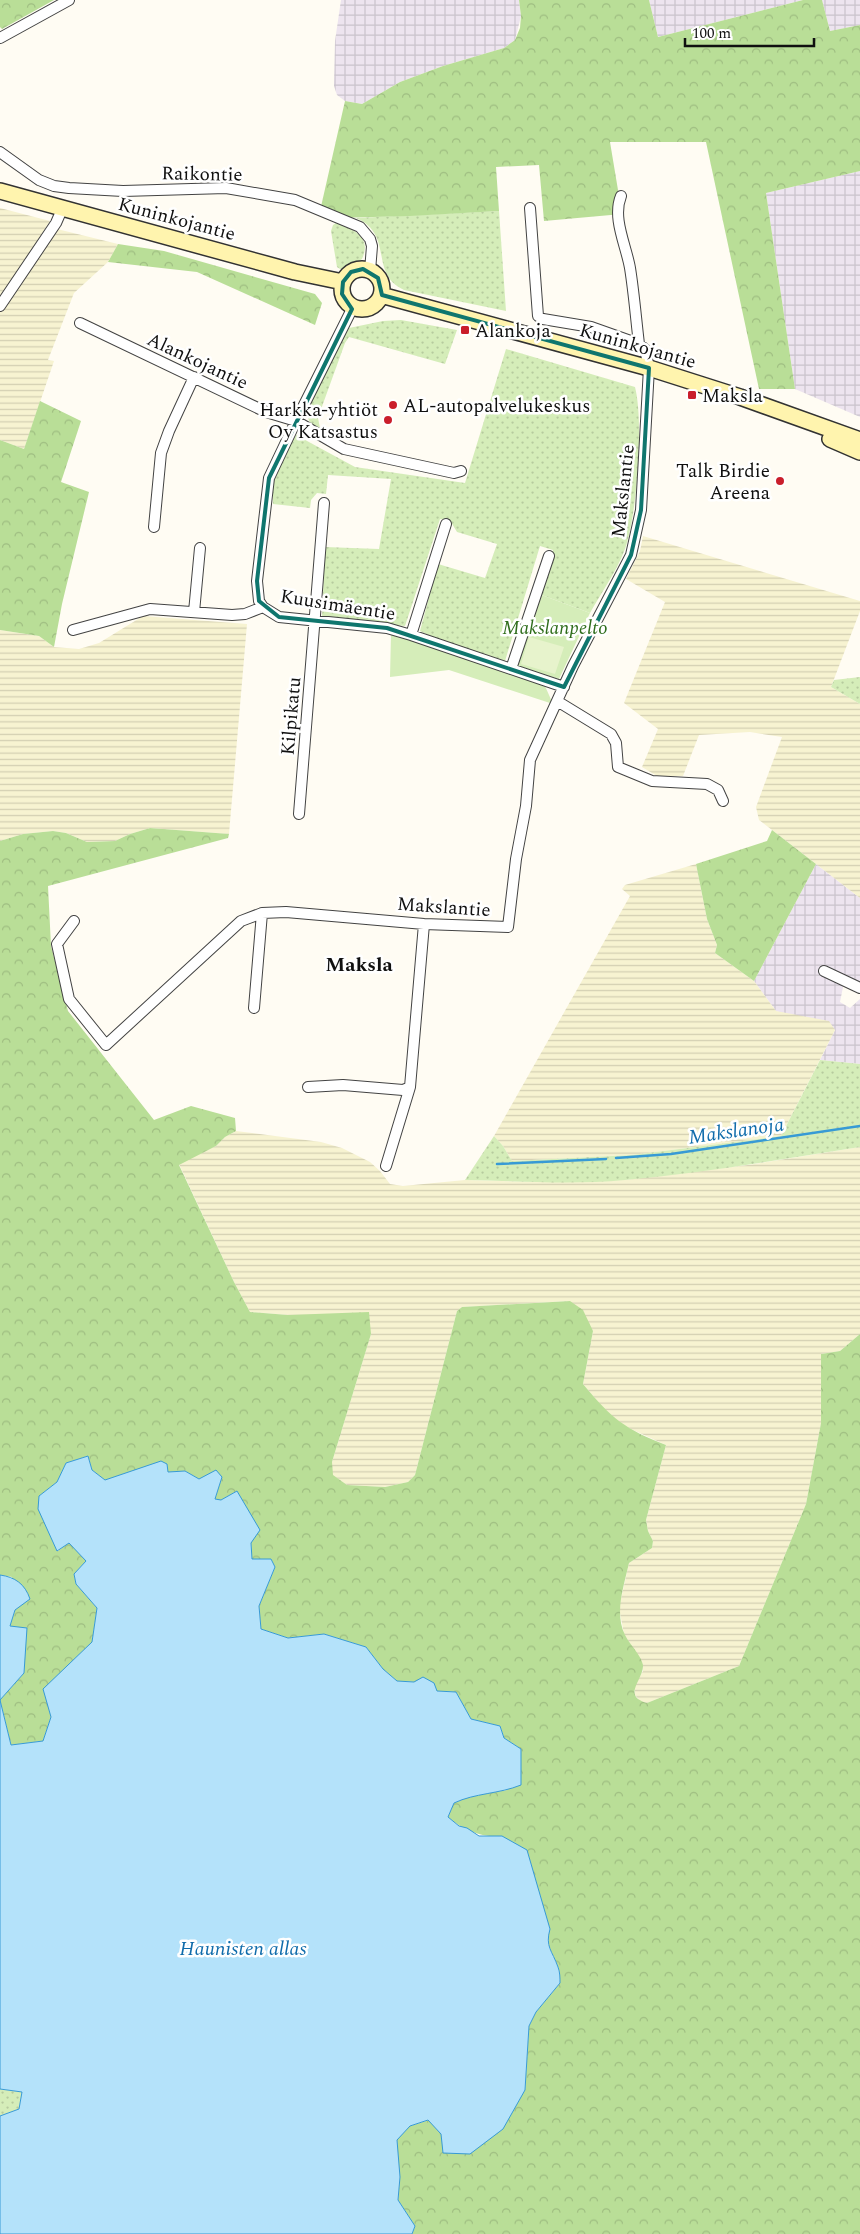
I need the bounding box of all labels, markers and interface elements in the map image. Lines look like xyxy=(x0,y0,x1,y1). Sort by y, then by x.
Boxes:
scale bar xyxy=(685,15,814,47)
text: 100 m xyxy=(692,22,731,45)
street label: Raikontie xyxy=(161,159,243,190)
street label: Kuninkojantie xyxy=(115,190,239,249)
street label: Kuninkojantie xyxy=(576,316,699,377)
place label: Alankoja xyxy=(475,317,551,346)
marker: Alankoja xyxy=(459,324,471,336)
street label: Alankojantie xyxy=(142,325,253,397)
place label: Maksla xyxy=(702,382,763,411)
marker: Maksla xyxy=(686,389,698,401)
place label: AL-autopalvelukeskus xyxy=(403,392,590,421)
place label: Harkka-yhtiöt Oy Katsastus xyxy=(259,396,378,447)
marker: AL-autopalvelukeskus xyxy=(387,399,399,411)
marker: Harkka-yhtiöt Oy Katsastus xyxy=(382,414,394,426)
street label: Makslantie xyxy=(604,443,643,539)
place label: Talk Birdie Areena xyxy=(676,457,771,508)
marker: Talk Birdie Areena xyxy=(774,475,786,487)
street label: Kuusimäentie xyxy=(278,582,397,629)
park label: Makslanpelto xyxy=(502,614,608,643)
street label: Kilpikatu xyxy=(274,675,309,757)
street label: Makslantie xyxy=(396,890,492,925)
district label: Maksla xyxy=(325,950,393,980)
water label: Makslanoja xyxy=(686,1109,786,1153)
water label: Haunisten allas xyxy=(179,1934,307,1964)

